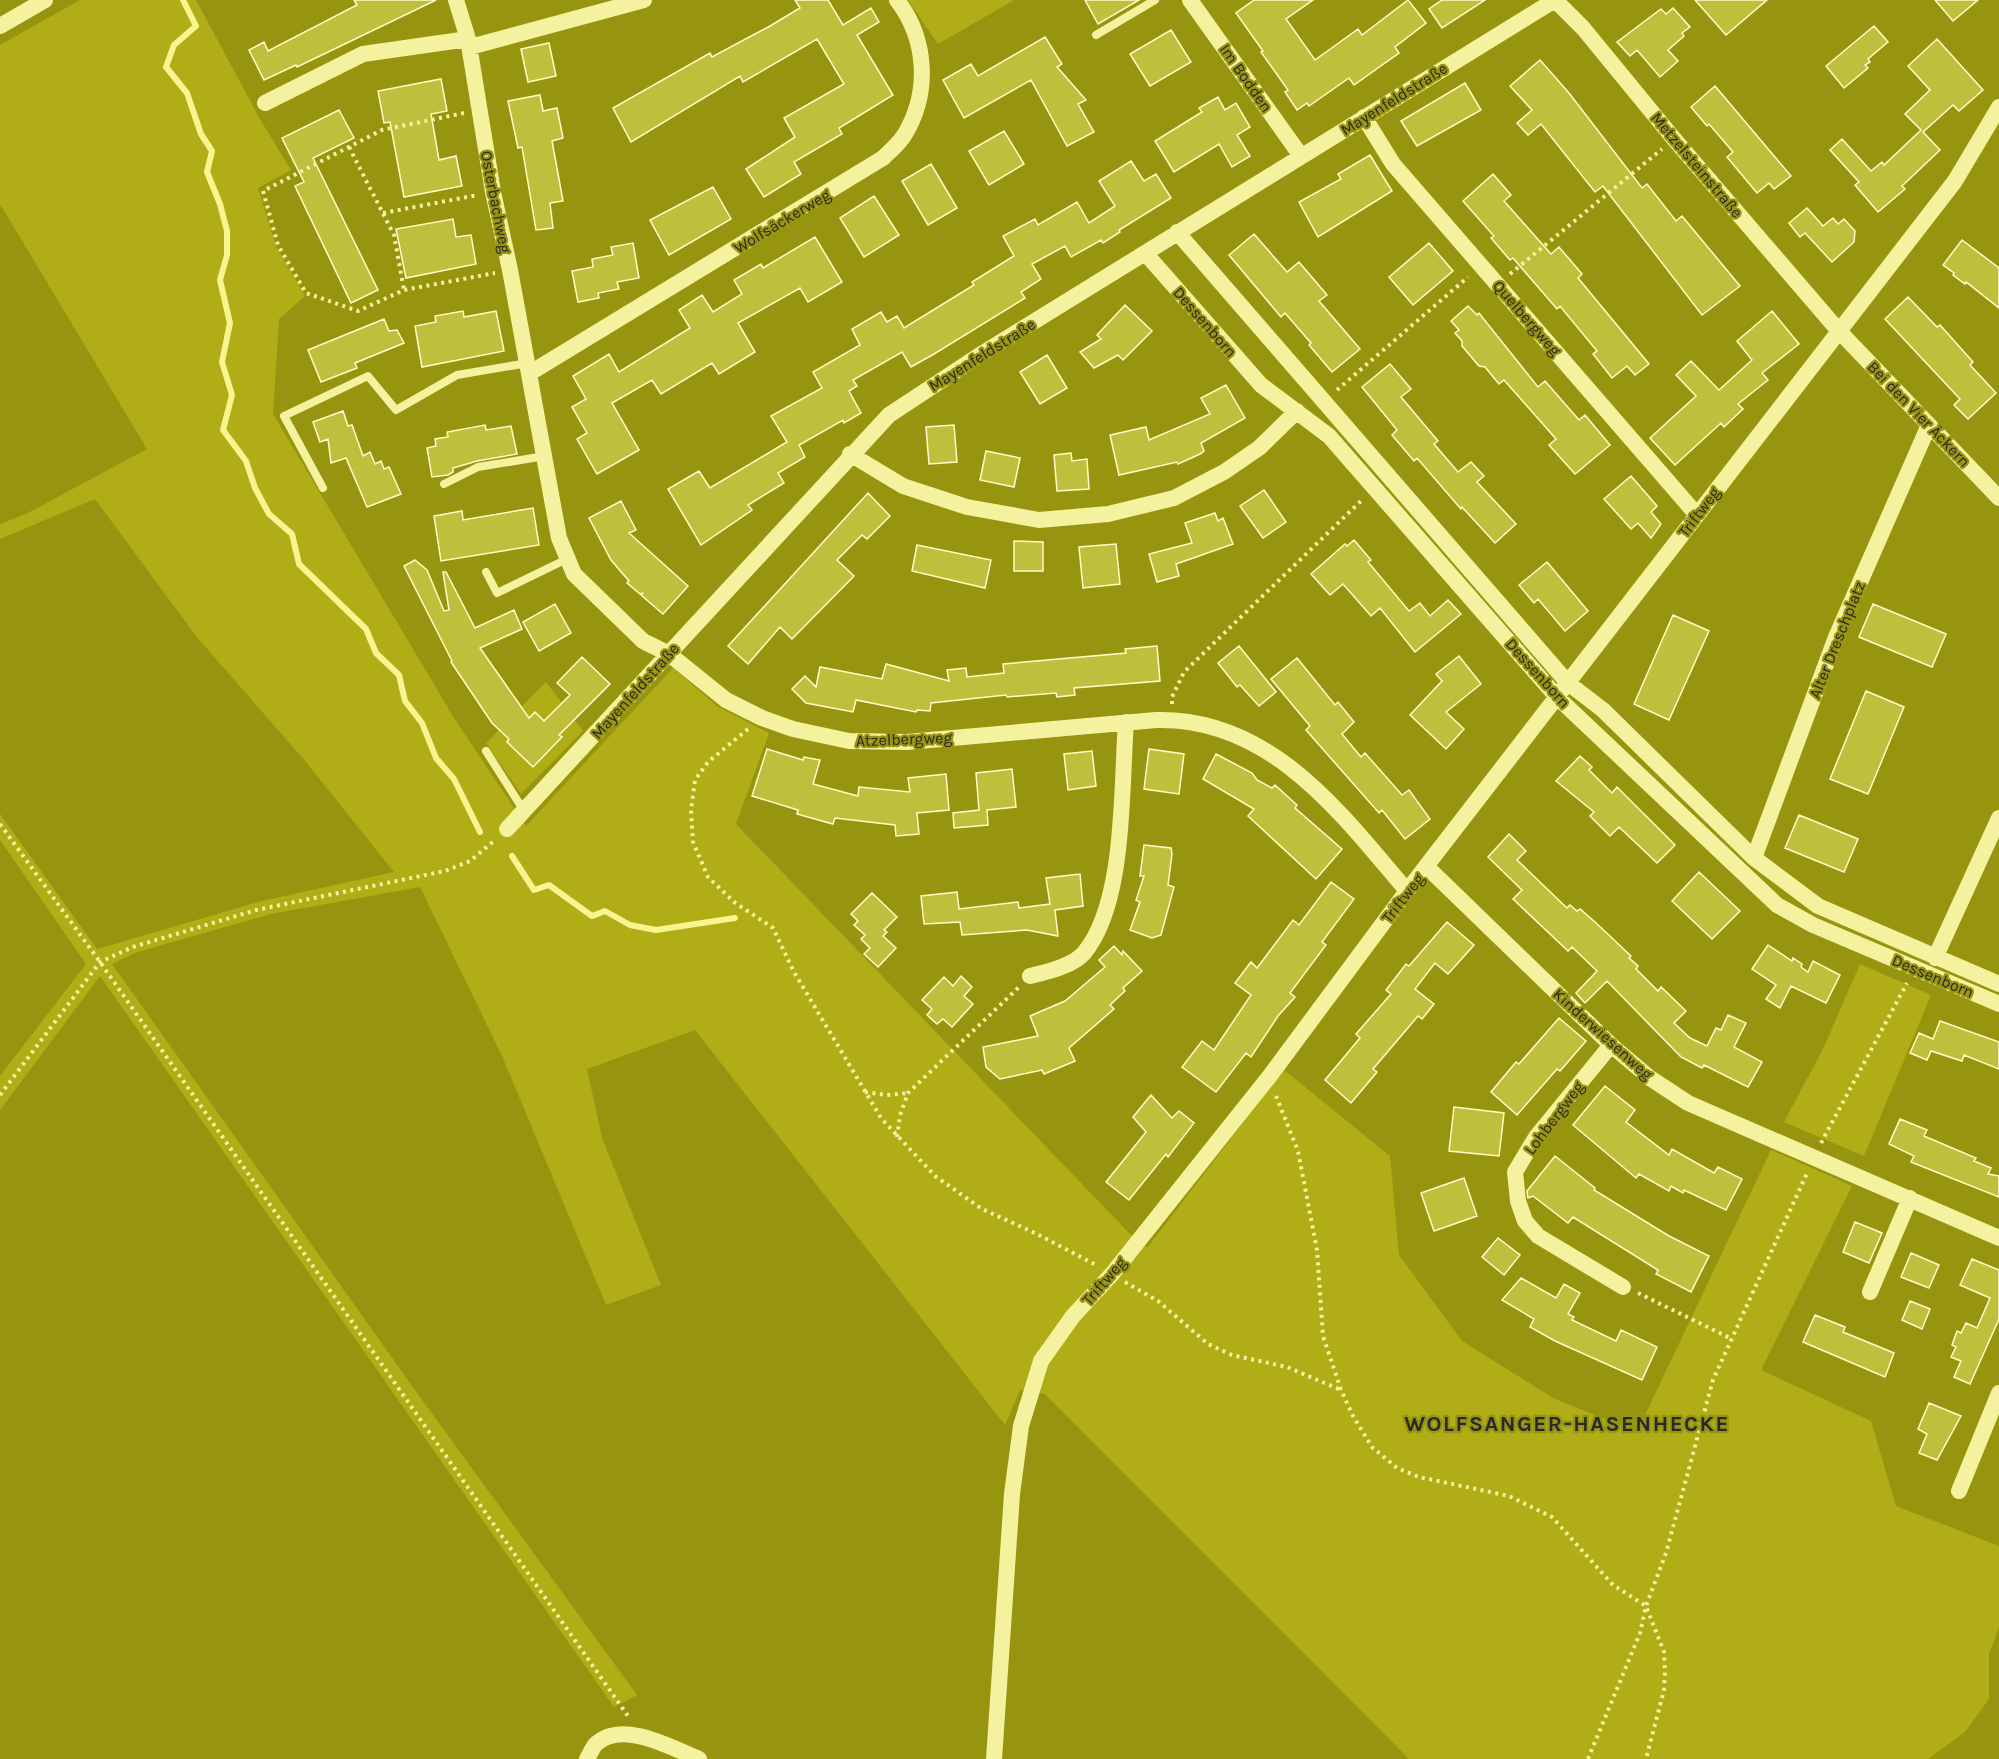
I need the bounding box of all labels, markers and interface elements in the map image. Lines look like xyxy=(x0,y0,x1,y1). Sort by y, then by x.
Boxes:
street label: Im Bodden xyxy=(1216,40,1276,116)
street label: Mayenfeldstraße xyxy=(1337,59,1451,139)
street label: Metzelsteinstraße xyxy=(1647,108,1747,222)
street label: Osterbachweg xyxy=(477,149,515,255)
street label: Wolfsäckerweg xyxy=(730,185,834,257)
street label: Quelbergweg xyxy=(1489,276,1565,360)
street label: Dessenborn xyxy=(1169,283,1241,361)
street label: Mayenfeldstraße xyxy=(925,315,1039,395)
street label: Bei den Vier Äckern xyxy=(1864,357,1974,471)
street label: Triftweg xyxy=(1674,483,1724,541)
street label: Alter Dreschplatz xyxy=(1805,579,1869,701)
street label: Dessenborn xyxy=(1502,634,1574,712)
street label: Mayenfeldstraße xyxy=(587,639,683,743)
street label: Atzelbergweg xyxy=(855,728,953,750)
street label: Triftweg xyxy=(1378,869,1428,927)
street label: Dessenborn xyxy=(1889,950,1977,1002)
street label: Kinderwiesenweg xyxy=(1549,984,1657,1084)
street label: Lohbergweg xyxy=(1520,1078,1588,1158)
street label: Triftweg xyxy=(1078,1253,1130,1309)
district label: WOLFSANGER-HASENHECKE xyxy=(1404,1411,1730,1437)

